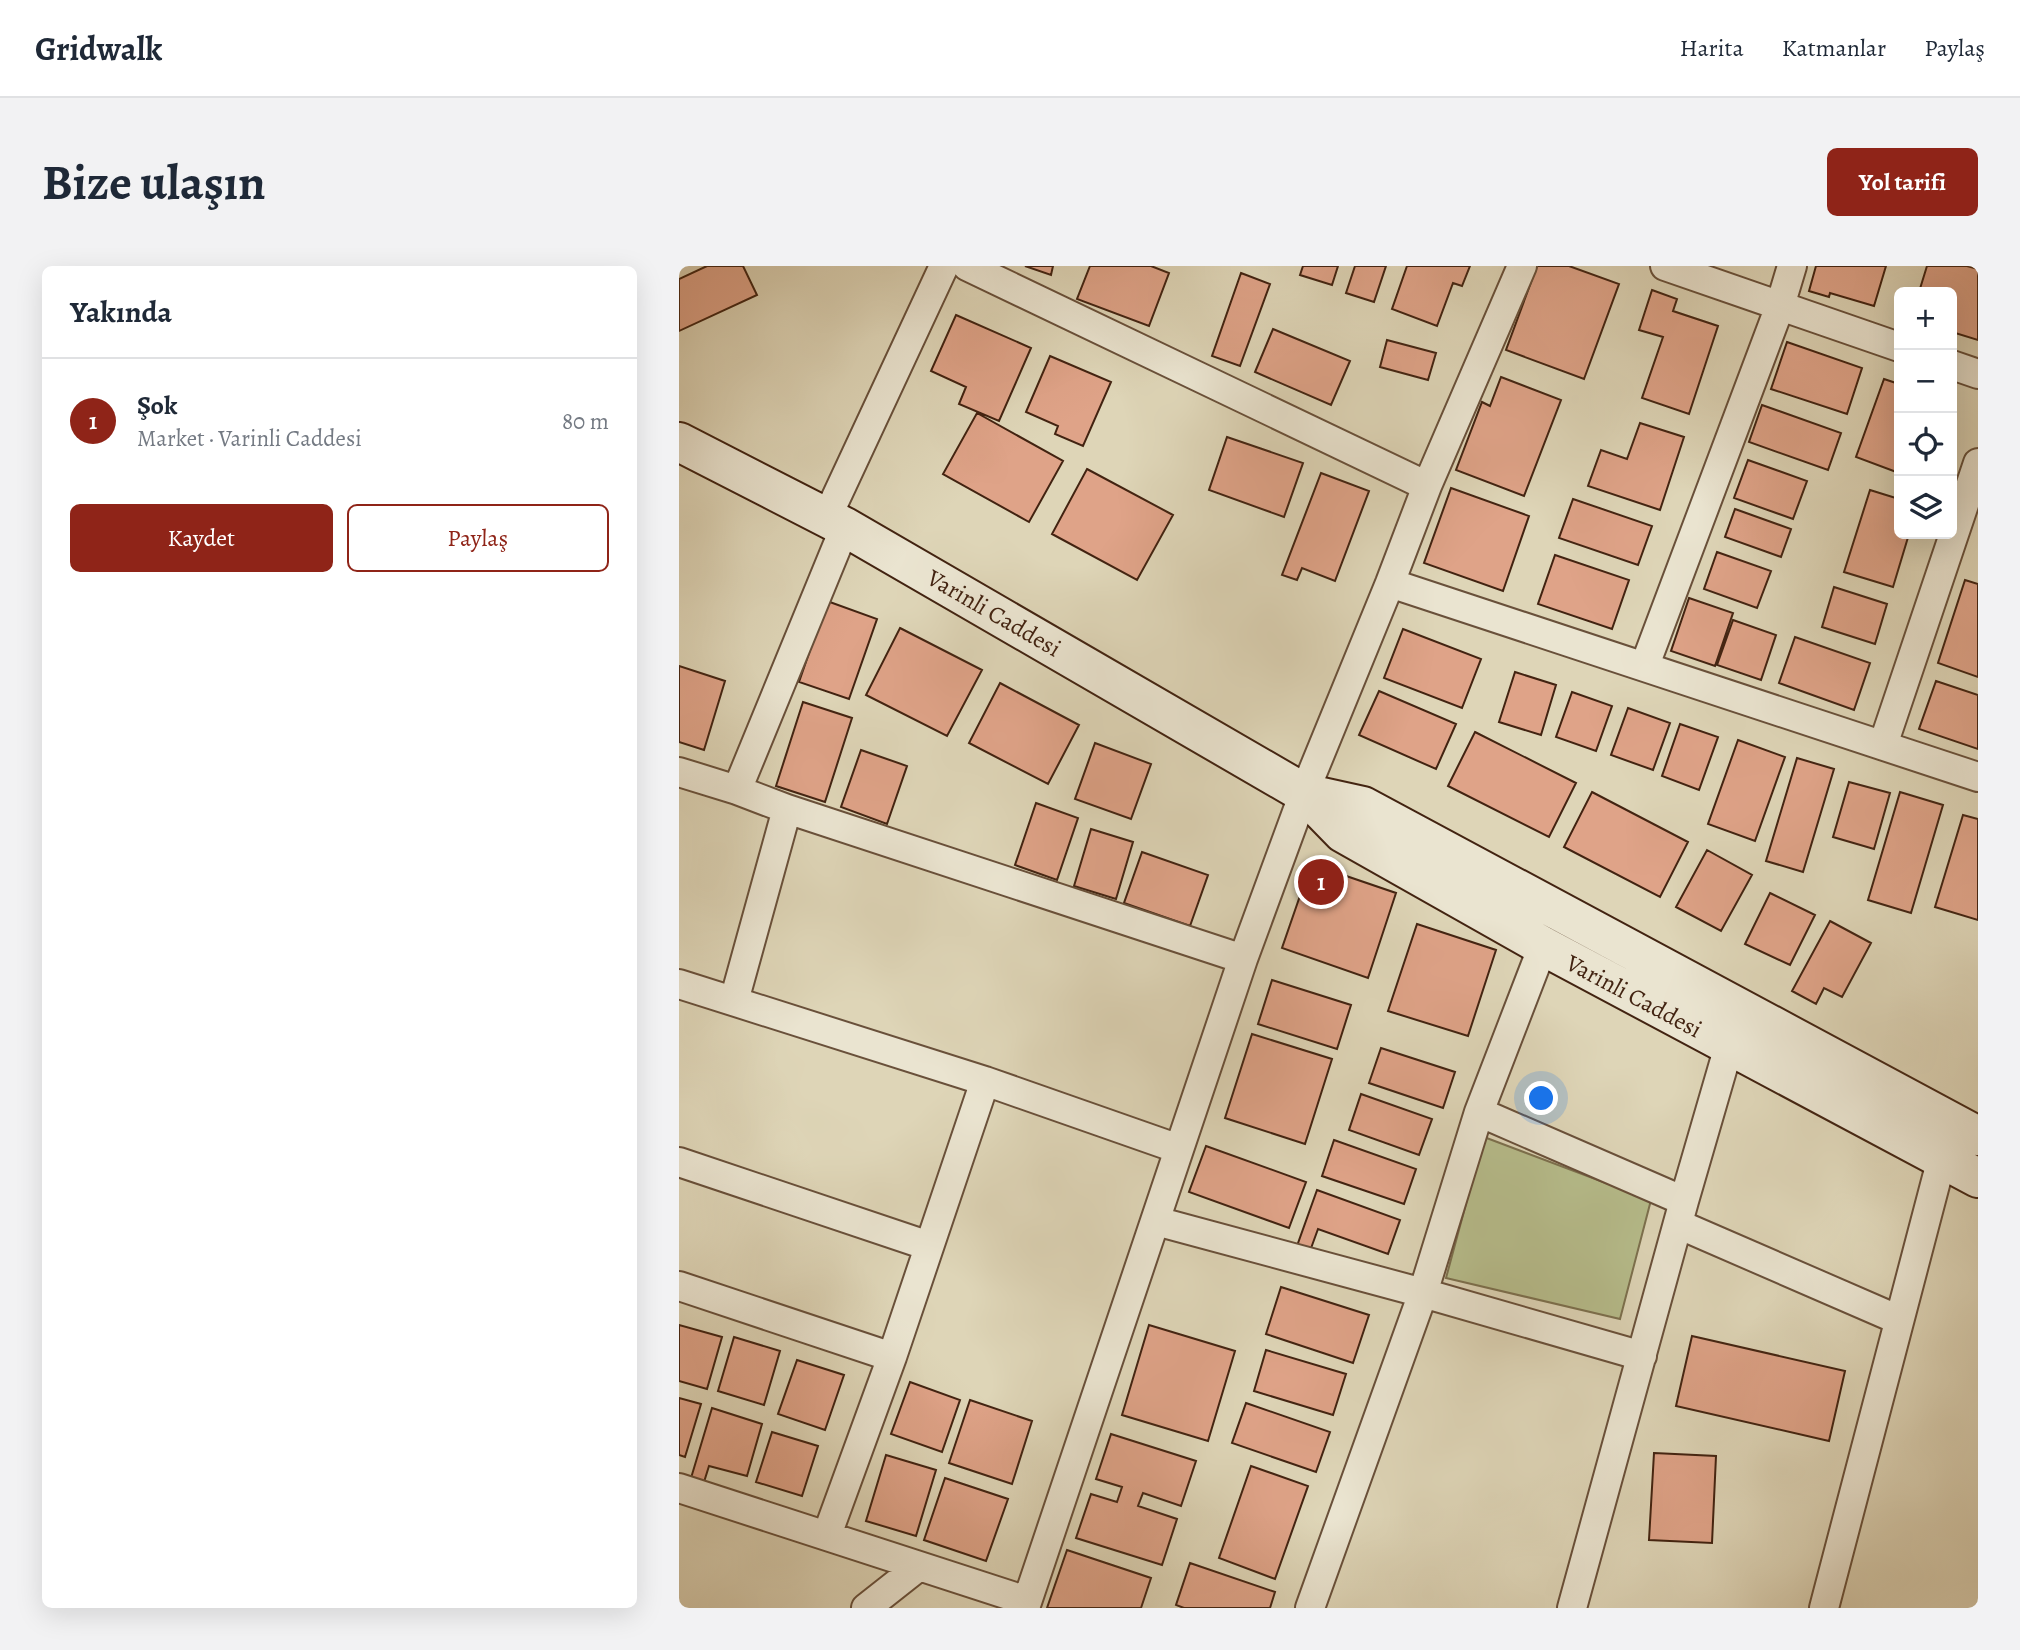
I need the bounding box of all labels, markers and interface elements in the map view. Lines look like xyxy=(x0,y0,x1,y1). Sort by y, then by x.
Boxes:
text: Gridwalk xyxy=(35,26,162,71)
text: Harita xyxy=(1680,32,1744,64)
text: Katmanlar xyxy=(1782,32,1886,64)
text: Paylaş xyxy=(1924,32,1985,64)
button: Yol tarifi xyxy=(1827,148,1978,216)
text: Bize ulaşın xyxy=(42,149,266,216)
map controls xyxy=(1894,287,1957,539)
button: + xyxy=(1894,287,1957,350)
text: Yakında xyxy=(70,292,172,332)
button: − xyxy=(1894,350,1957,413)
text: Şok xyxy=(137,388,177,423)
text: 1 xyxy=(89,406,97,437)
text: 80 m xyxy=(562,406,609,437)
button: locate xyxy=(1894,413,1957,476)
text: Market · Varinli Caddesi xyxy=(137,423,362,454)
button: layers xyxy=(1894,476,1957,539)
button: Kaydet xyxy=(70,504,333,572)
button: Paylaş xyxy=(347,504,609,572)
street label: Varinli Caddesi xyxy=(920,561,1067,664)
pin: 1 xyxy=(1298,856,1344,908)
street label: Varinli Caddesi xyxy=(1560,946,1708,1045)
your location xyxy=(1524,1081,1558,1115)

